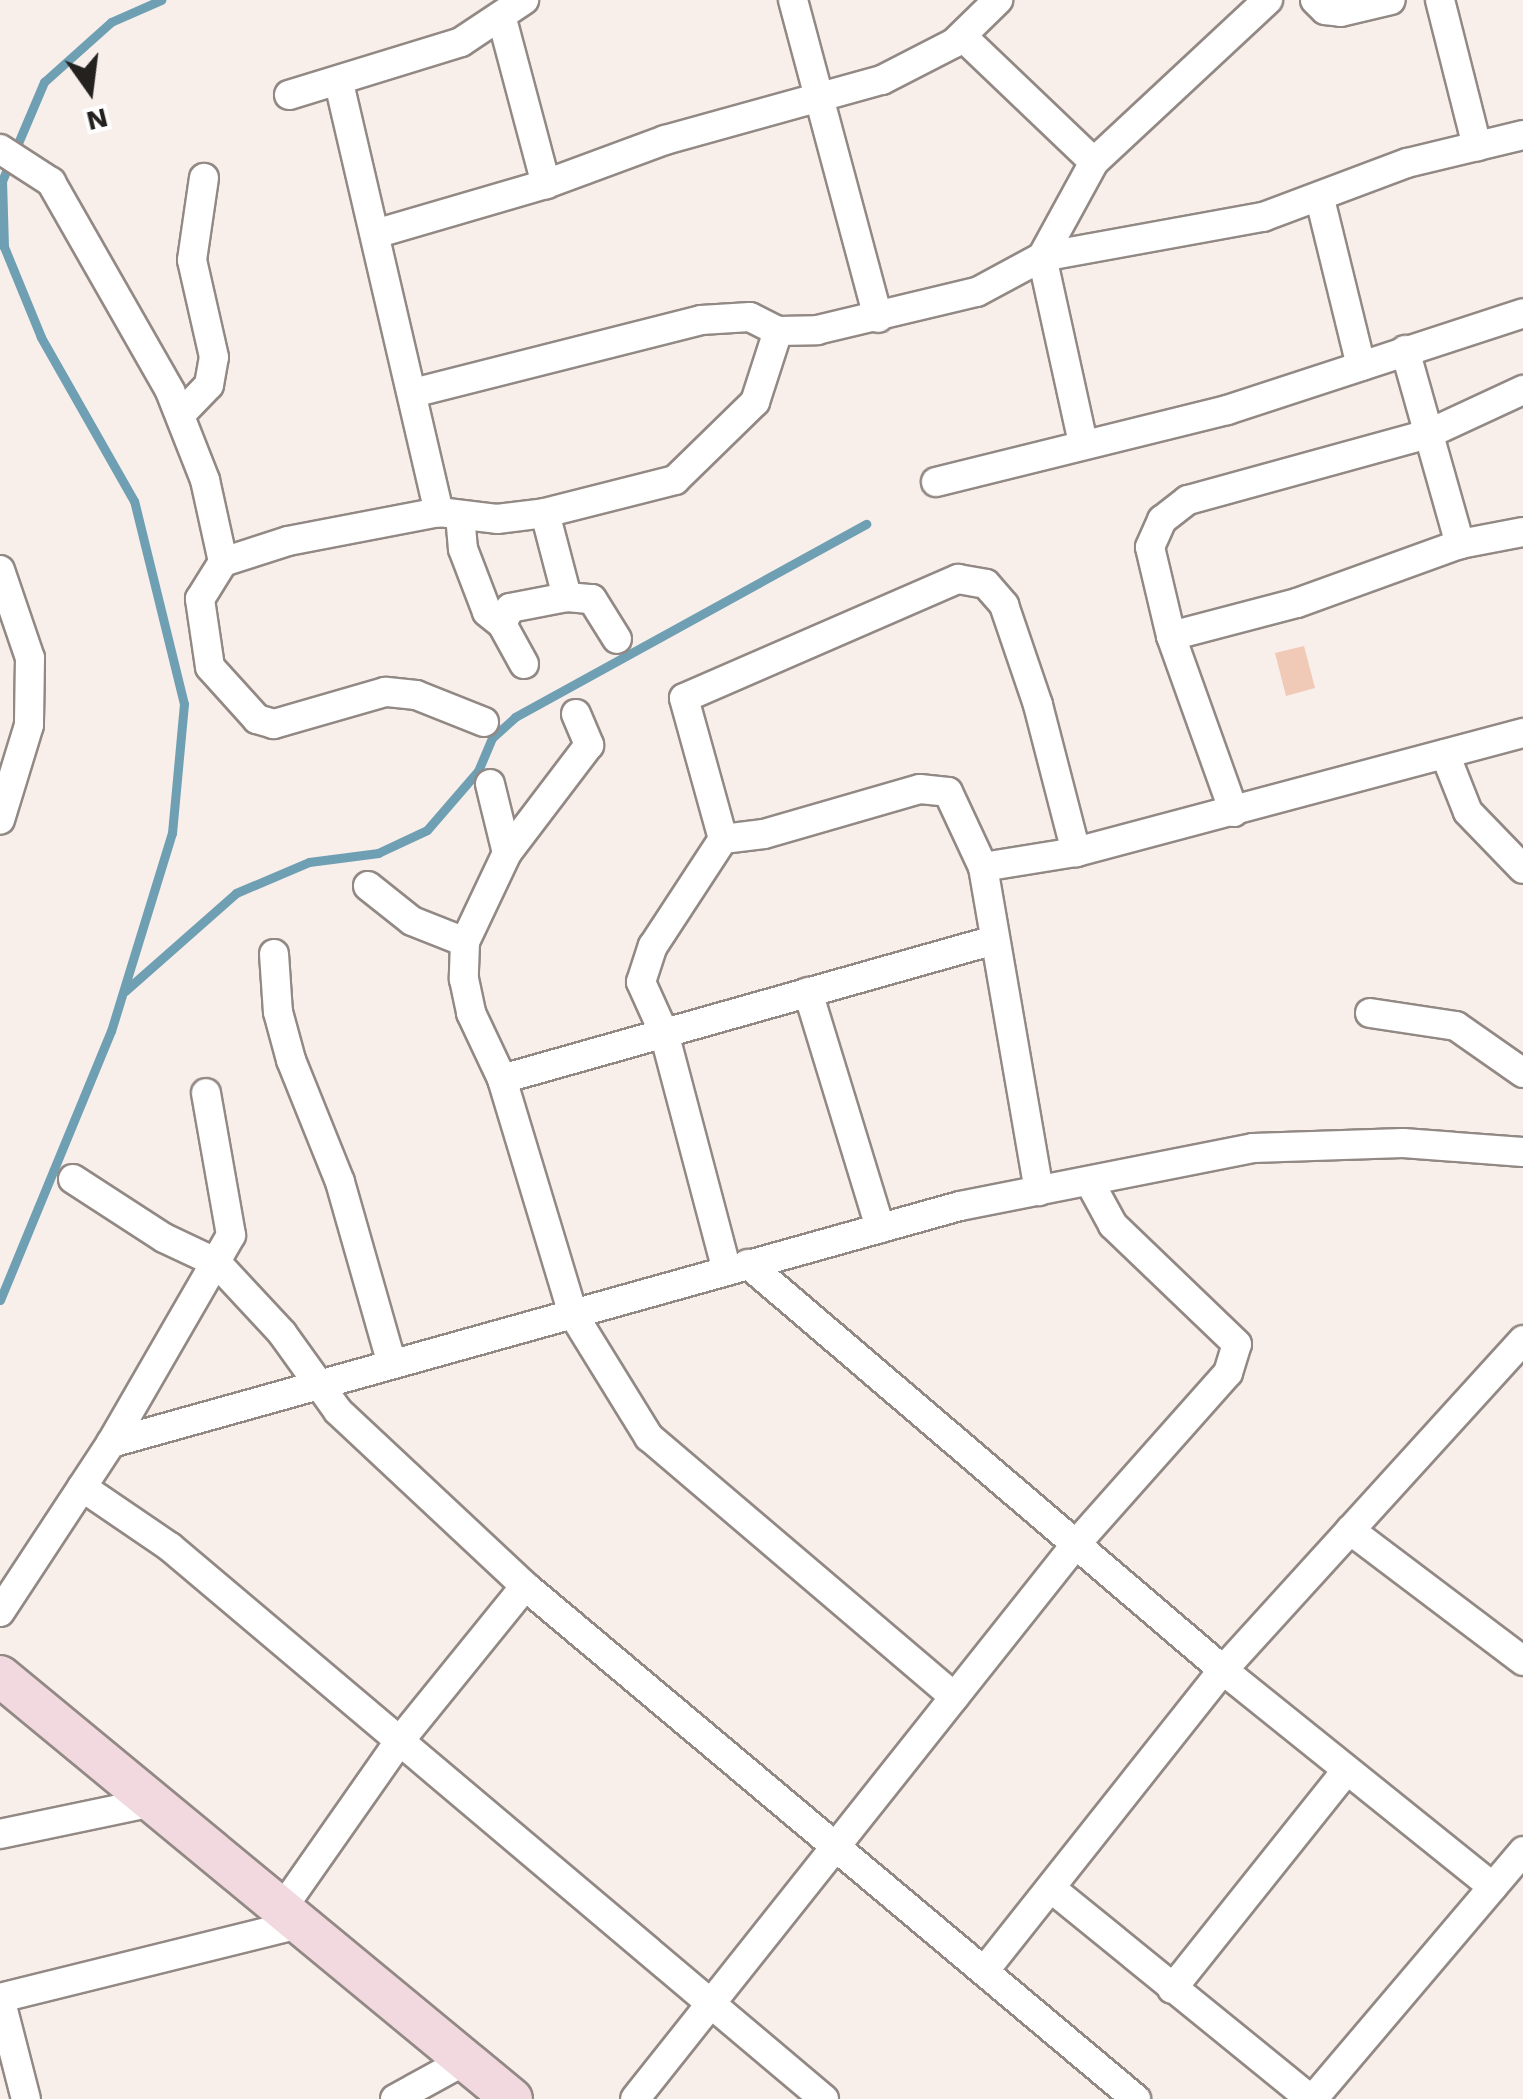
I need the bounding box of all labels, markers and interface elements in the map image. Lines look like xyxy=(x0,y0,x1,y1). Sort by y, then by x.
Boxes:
north arrow xyxy=(40,40,140,140)
text: N xyxy=(83,101,111,138)

